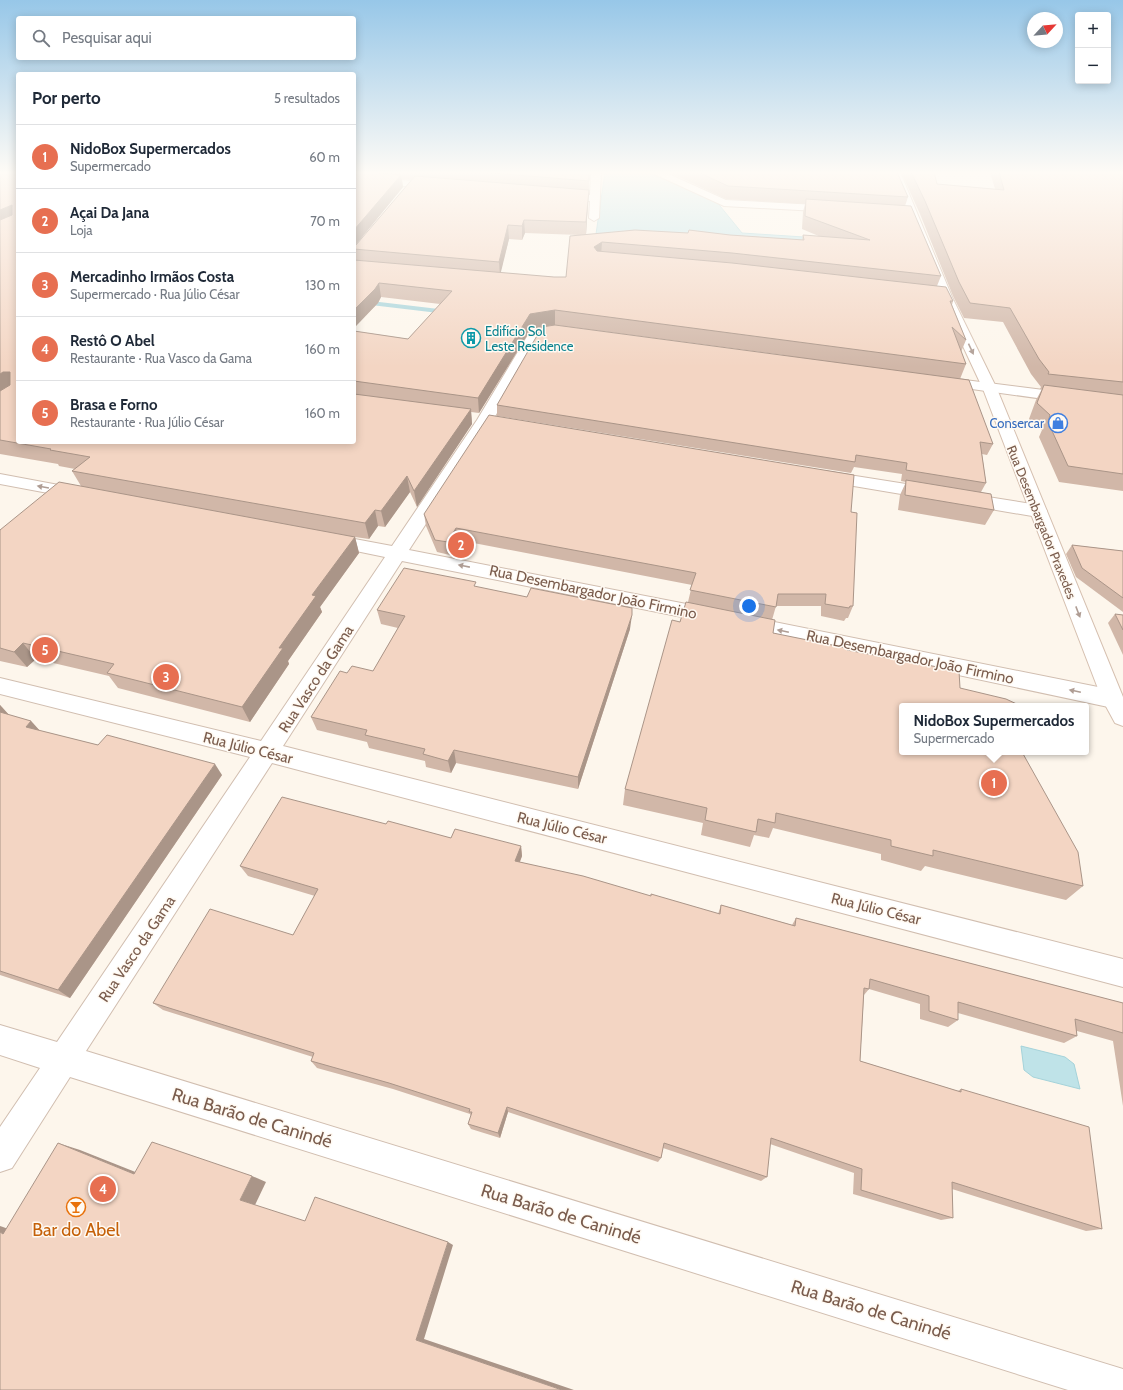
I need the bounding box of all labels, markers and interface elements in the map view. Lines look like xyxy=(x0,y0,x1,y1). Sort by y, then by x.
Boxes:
north arrow xyxy=(1027,12,1063,48)
map controls xyxy=(1075,12,1111,84)
button: + xyxy=(1075,12,1111,48)
search box xyxy=(16,16,356,60)
icon: search xyxy=(30,27,52,49)
text: Pesquisar aqui xyxy=(62,29,152,47)
button: − xyxy=(1075,48,1111,84)
text: Por perto xyxy=(32,88,101,108)
text: 5 resultados xyxy=(274,90,340,106)
text: NidoBox Supermercados xyxy=(70,140,231,158)
text: 1 xyxy=(43,149,47,165)
text: 60 m xyxy=(309,149,340,165)
text: Supermercado xyxy=(70,158,151,174)
text: Açai Da Jana xyxy=(70,204,149,222)
text: 2 xyxy=(42,213,48,229)
text: 70 m xyxy=(310,213,340,229)
text: Loja xyxy=(70,222,93,238)
text: Mercadinho Irmãos Costa xyxy=(70,268,234,286)
text: 3 xyxy=(41,277,49,293)
text: 130 m xyxy=(305,277,340,293)
text: Supermercado · Rua Júlio César xyxy=(70,286,240,302)
place label: Edifício Sol Leste Residence xyxy=(485,323,574,354)
building icon: Edifício Sol Leste Residence xyxy=(460,327,482,349)
text: Restô O Abel xyxy=(70,332,155,350)
text: 4 xyxy=(41,341,49,357)
text: 160 m xyxy=(305,341,340,357)
one-way arrow xyxy=(968,343,974,355)
text: Restaurante · Rua Vasco da Gama xyxy=(70,350,252,366)
text: Brasa e Forno xyxy=(70,396,158,414)
text: 5 xyxy=(42,405,48,421)
text: 160 m xyxy=(305,405,340,421)
shop icon: Consercar xyxy=(1047,412,1069,434)
text: Restaurante · Rua Júlio César xyxy=(70,414,224,430)
place label: Consercar xyxy=(990,415,1045,431)
street label: Rua Desembargador Praxedes xyxy=(1004,443,1080,602)
one-way arrow xyxy=(37,484,49,490)
pin: 2 xyxy=(448,530,474,560)
street label: Rua Desembargador João Firmino xyxy=(488,561,698,623)
one-way arrow xyxy=(457,562,470,568)
your location xyxy=(739,596,759,616)
one-way arrow xyxy=(1075,606,1081,618)
street label: Rua Vasco da Gama xyxy=(275,621,358,736)
street label: Rua Desembargador João Firmino xyxy=(805,626,1015,688)
one-way arrow xyxy=(777,628,789,634)
pin: 5 xyxy=(32,635,58,665)
pin: 3 xyxy=(153,662,179,692)
one-way arrow xyxy=(1069,688,1081,694)
popup xyxy=(899,703,1089,755)
text: NidoBox Supermercados xyxy=(914,712,1074,730)
street label: Rua Júlio César xyxy=(201,728,295,768)
text: Supermercado xyxy=(914,730,994,746)
pin: 1 xyxy=(981,768,1007,798)
street label: Rua Júlio César xyxy=(515,808,609,848)
street label: Rua Júlio César xyxy=(829,889,923,929)
street label: Rua Vasco da Gama xyxy=(95,892,180,1005)
street label: Rua Barão de Canindé xyxy=(169,1083,335,1153)
pin: 4 xyxy=(90,1174,116,1204)
street label: Rua Barão de Canindé xyxy=(478,1179,644,1249)
bar icon: Bar do Abel xyxy=(65,1196,87,1218)
place label: Bar do Abel xyxy=(32,1219,121,1241)
street label: Rua Barão de Canindé xyxy=(788,1275,954,1345)

